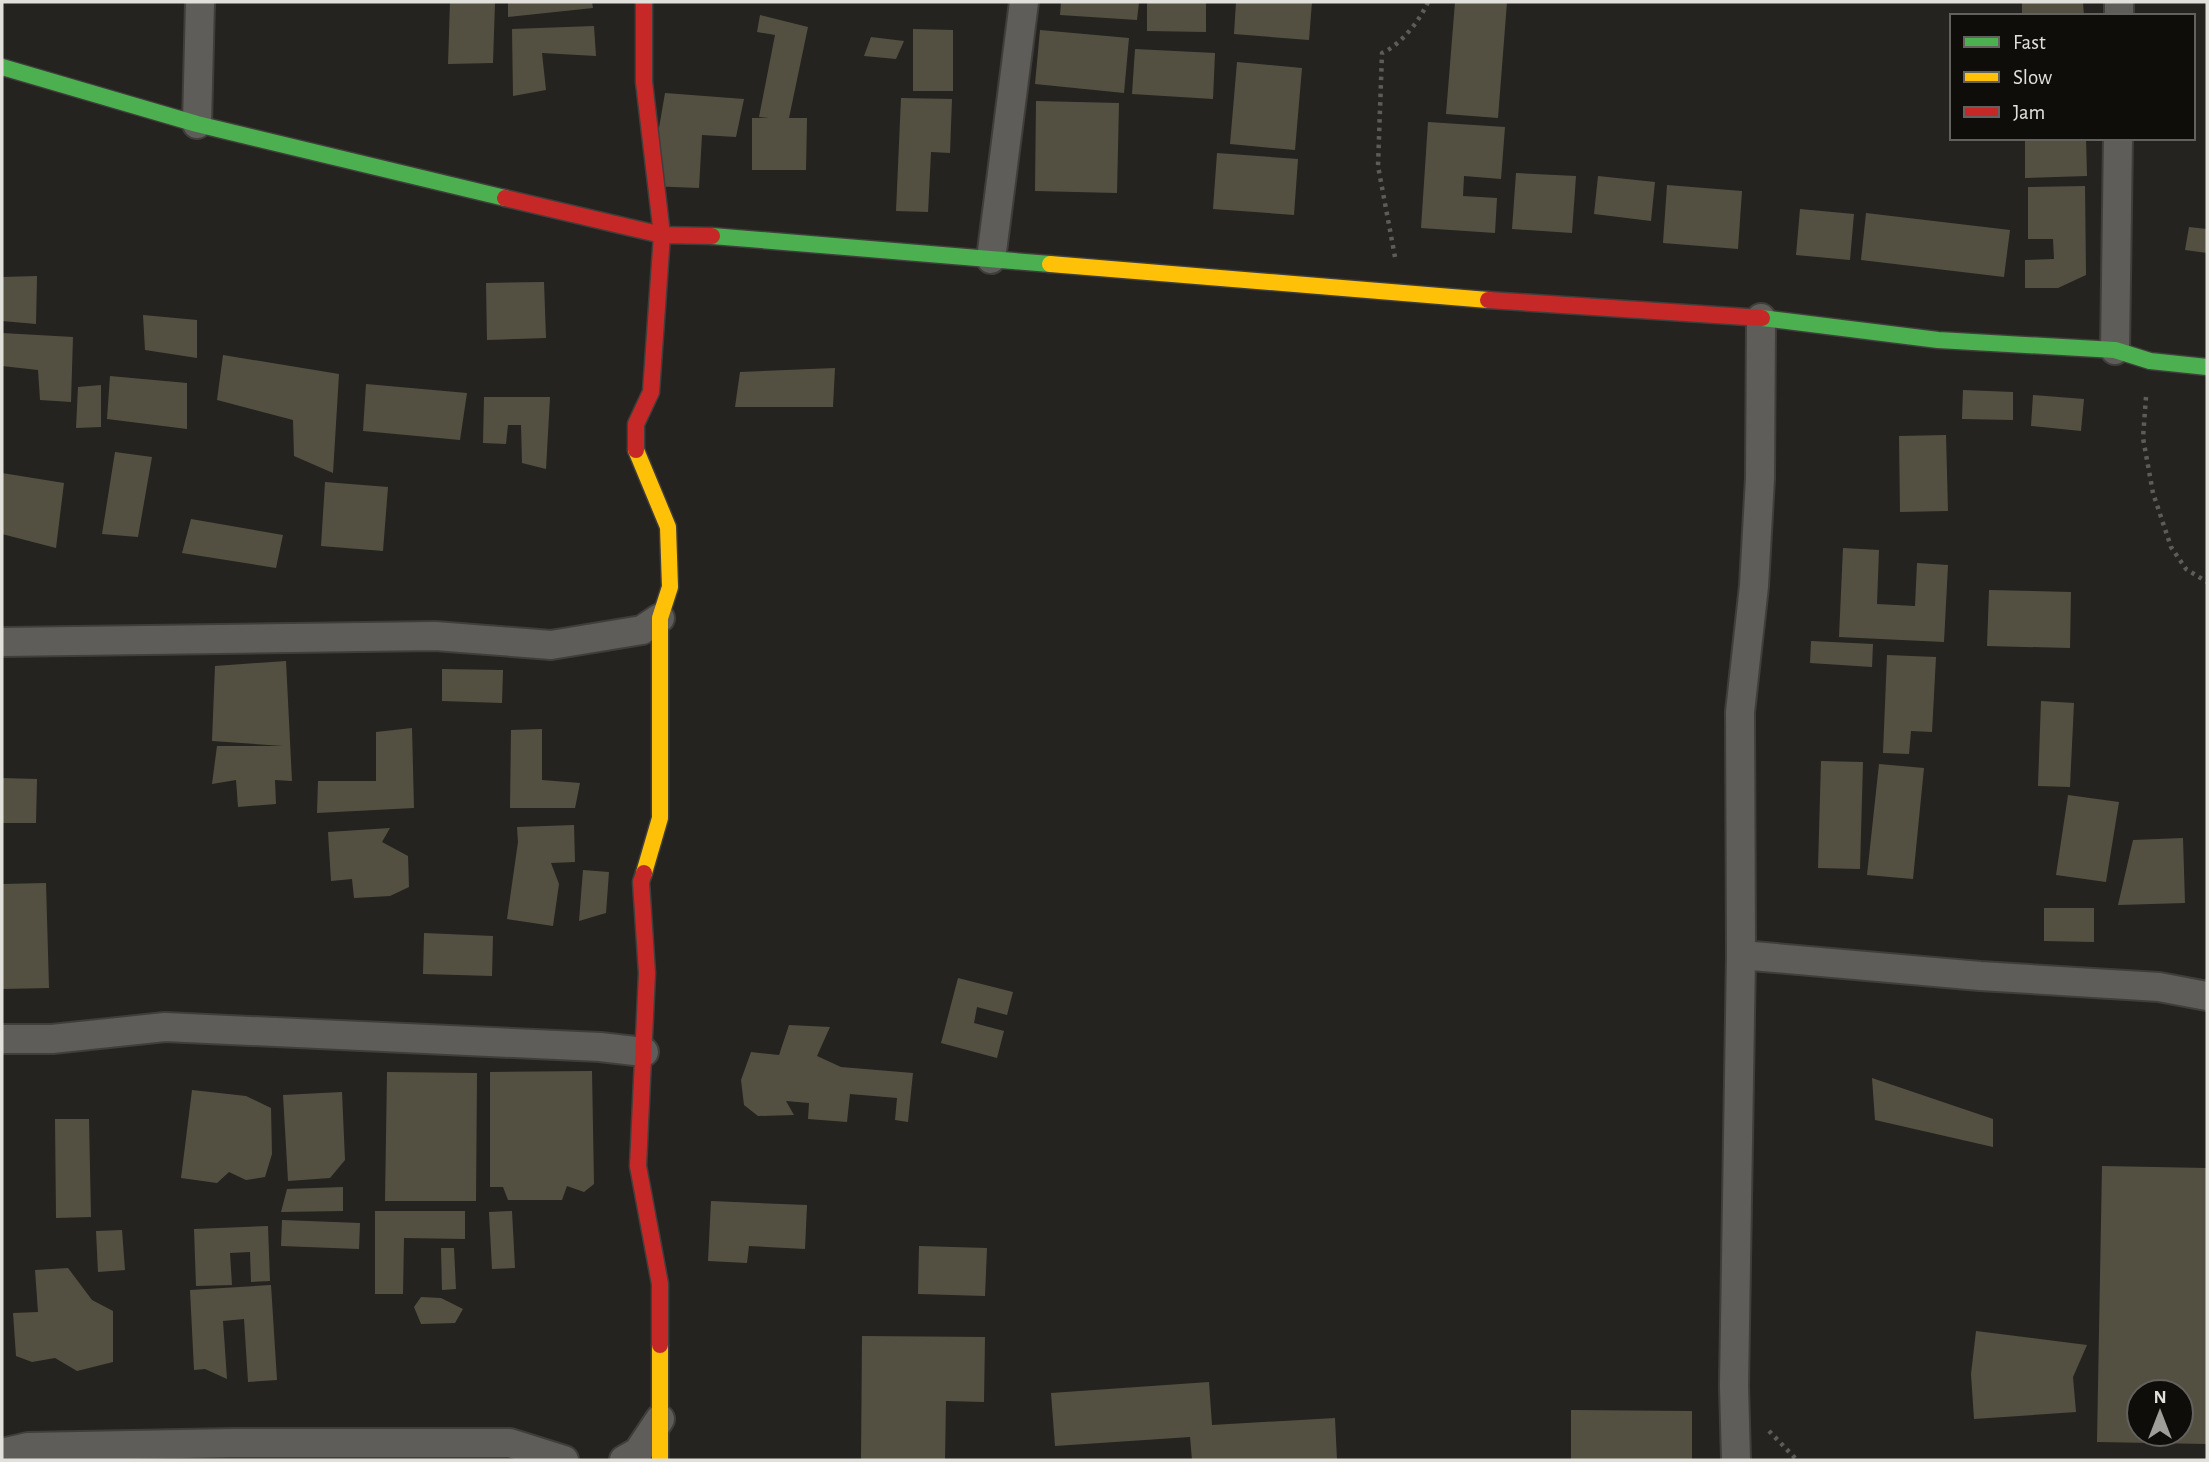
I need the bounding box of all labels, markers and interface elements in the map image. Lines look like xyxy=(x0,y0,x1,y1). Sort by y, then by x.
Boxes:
legend xyxy=(1950,14,2195,140)
text: Fast xyxy=(2013,32,2046,53)
text: Slow xyxy=(2013,67,2052,88)
text: Jam xyxy=(2013,102,2045,123)
north arrow xyxy=(2125,1378,2195,1448)
text: N xyxy=(2153,1388,2167,1407)

